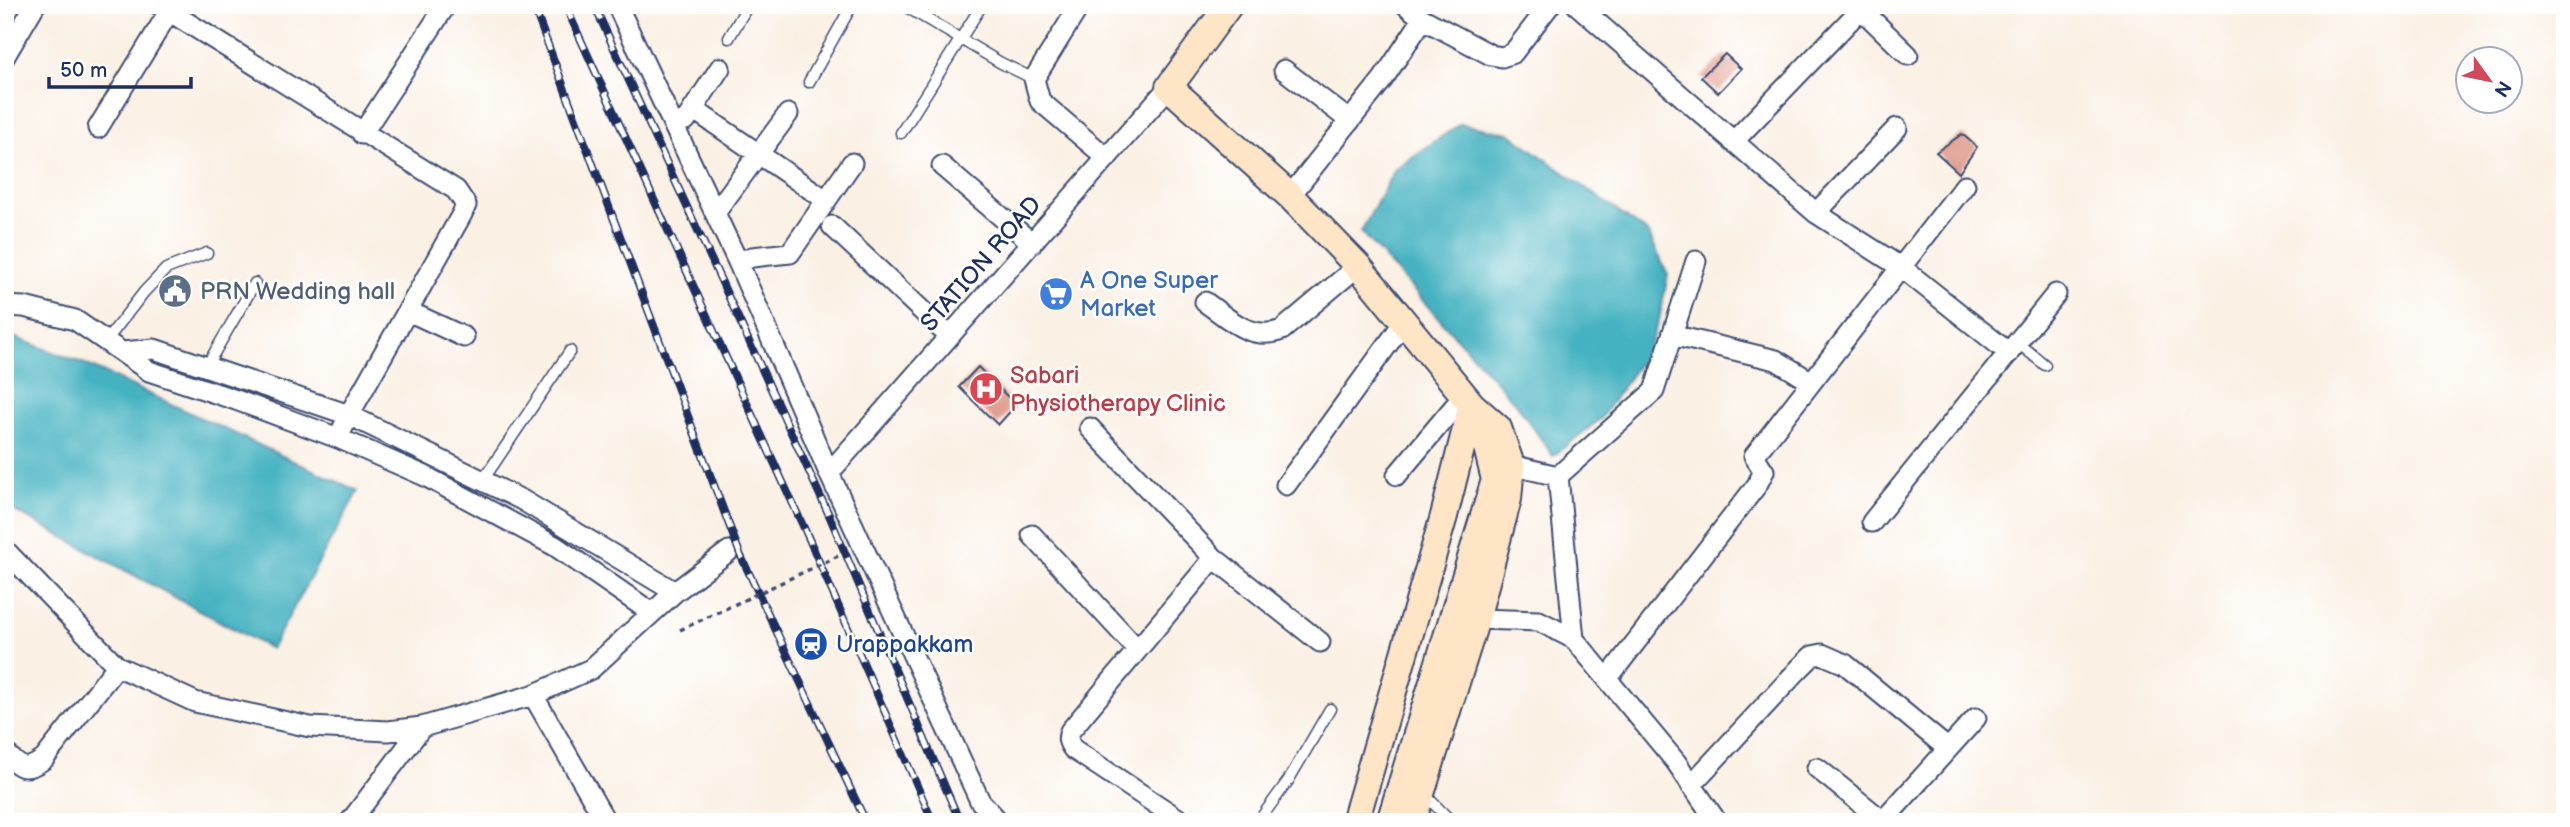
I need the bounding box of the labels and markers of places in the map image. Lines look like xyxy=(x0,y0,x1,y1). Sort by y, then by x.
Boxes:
place label: A One Super Market xyxy=(1080,266,1218,323)
public building icon: PRN Wedding hall xyxy=(156,272,194,310)
supermarket icon: A One Super Market xyxy=(1037,275,1075,313)
place label: PRN Wedding hall xyxy=(200,277,395,306)
place label: Sabari Physiotherapy Clinic xyxy=(1010,361,1226,418)
hospital icon: Sabari Physiotherapy Clinic xyxy=(967,370,1005,408)
station icon: Urappakkam xyxy=(792,625,830,663)
place label: Urappakkam xyxy=(836,630,973,659)

